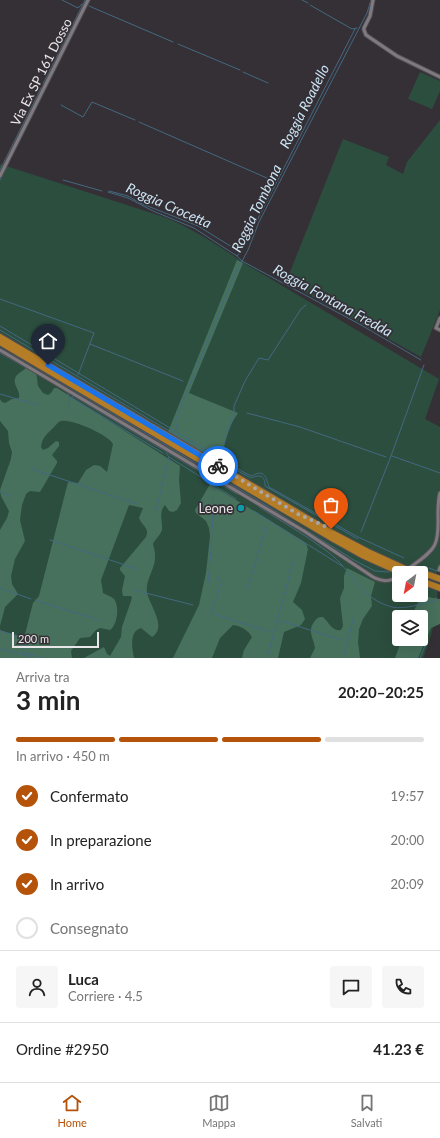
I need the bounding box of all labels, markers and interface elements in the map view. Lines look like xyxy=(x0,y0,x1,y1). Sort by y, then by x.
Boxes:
street label: Via Ex SP 161 Dosso xyxy=(7,16,75,128)
water label: Roggia Roadello xyxy=(276,61,332,151)
water label: Roggia Tombona xyxy=(227,161,285,255)
water label: Roggia Crocetta xyxy=(124,179,214,231)
water label: Roggia Fontana Fredda xyxy=(271,260,395,340)
pin xyxy=(31,324,65,365)
icon: home xyxy=(37,330,59,352)
courier xyxy=(198,446,238,486)
icon: bike xyxy=(207,455,229,477)
pin xyxy=(314,488,348,529)
icon: bag xyxy=(320,494,342,516)
place label: Leone xyxy=(198,500,233,516)
marker: Leone xyxy=(236,503,246,513)
north arrow xyxy=(392,566,428,602)
map controls xyxy=(392,566,428,646)
button: layers xyxy=(392,610,428,646)
scale bar xyxy=(12,630,99,649)
text: 200 m xyxy=(18,632,49,645)
text: Arriva tra xyxy=(16,669,69,685)
text: 20:20–20:25 xyxy=(338,683,424,701)
text: 3 min xyxy=(16,684,80,716)
text: In arrivo · 450 m xyxy=(16,748,110,764)
icon: check xyxy=(16,785,38,807)
text: Confermato xyxy=(50,787,129,805)
text: 19:57 xyxy=(391,788,424,804)
icon: check xyxy=(16,829,38,851)
text: In preparazione xyxy=(50,831,152,849)
text: 20:00 xyxy=(391,832,424,848)
icon: check xyxy=(16,873,38,895)
text: In arrivo xyxy=(50,875,104,893)
text: 20:09 xyxy=(391,876,424,892)
text: Consegnato xyxy=(50,919,129,937)
button: person xyxy=(16,966,58,1008)
button: chat xyxy=(330,966,372,1008)
button: phone xyxy=(382,966,424,1008)
text: Luca xyxy=(68,970,99,988)
text: Corriere · 4.5 xyxy=(68,988,143,1004)
text: Ordine #2950 xyxy=(16,1040,109,1058)
text: 41.23 € xyxy=(373,1040,424,1058)
tab: Home xyxy=(58,1092,87,1129)
tab: Mappa xyxy=(202,1092,235,1129)
tab: Salvati xyxy=(351,1092,382,1129)

